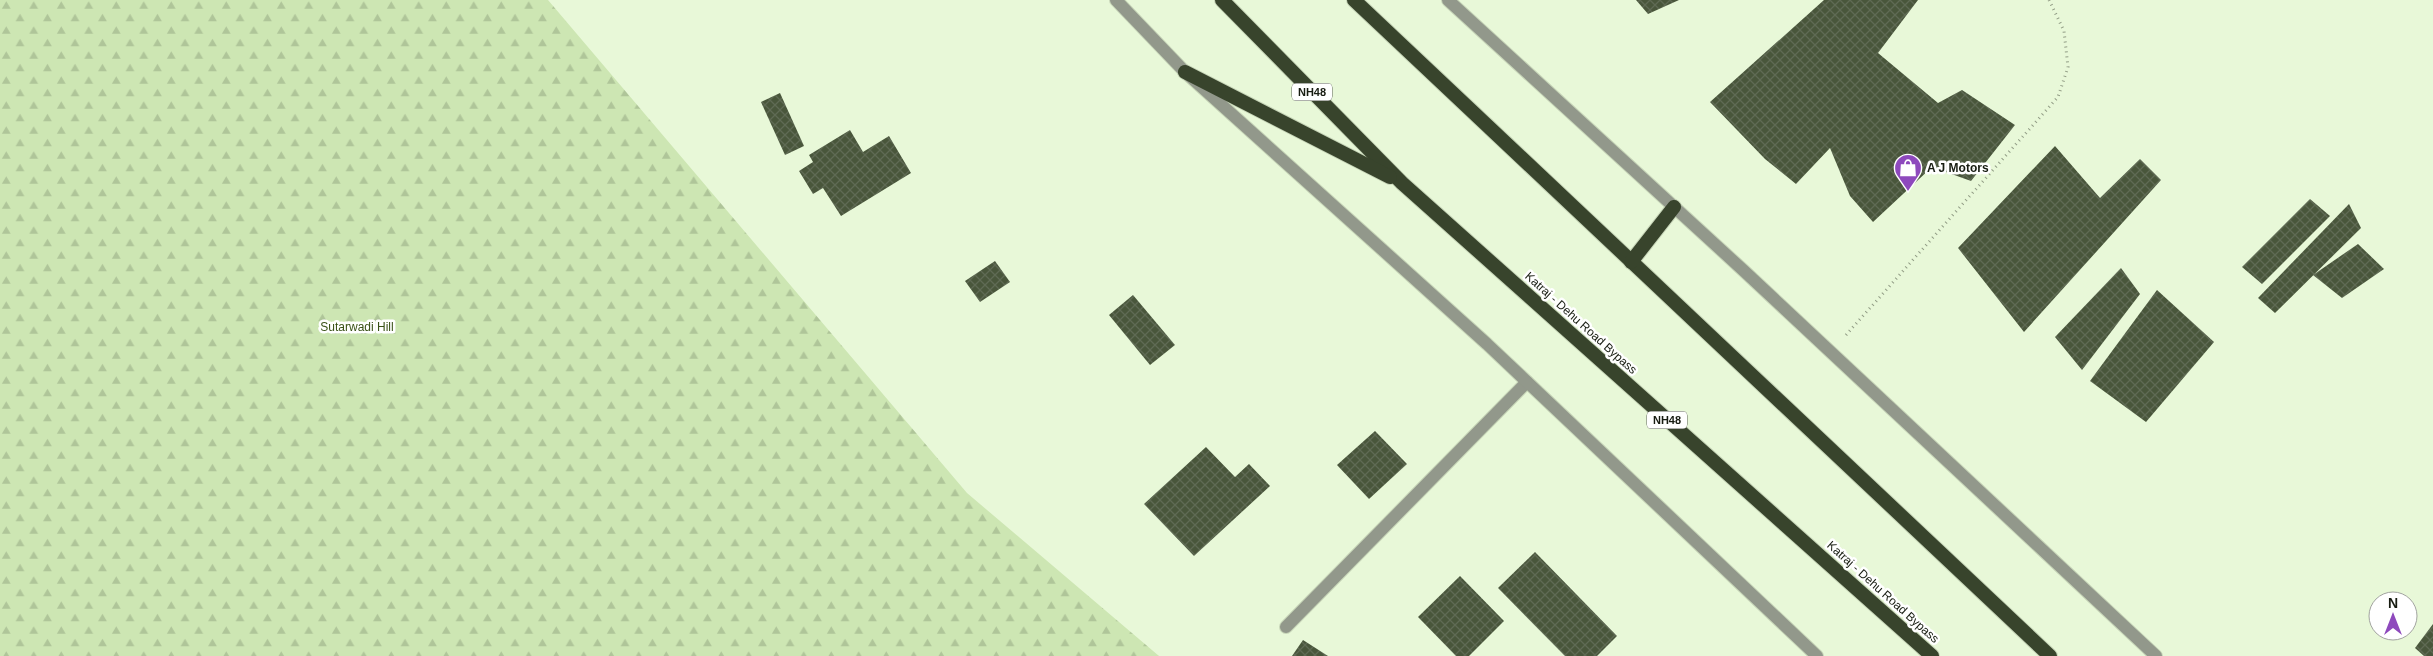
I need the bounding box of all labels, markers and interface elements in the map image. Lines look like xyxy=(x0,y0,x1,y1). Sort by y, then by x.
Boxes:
road number: NH48 xyxy=(1292,84,1332,100)
shop icon: A J Motors xyxy=(1893,153,1923,192)
place label: A J Motors xyxy=(1927,161,1989,175)
street label: Katraj - Dehu Road Bypass xyxy=(1522,269,1640,377)
park label: Sutarwadi Hill xyxy=(320,320,394,334)
road number: NH48 xyxy=(1647,412,1687,428)
street label: Katraj - Dehu Road Bypass xyxy=(1824,538,1942,646)
north arrow xyxy=(2368,591,2418,641)
text: N xyxy=(2388,595,2398,611)

